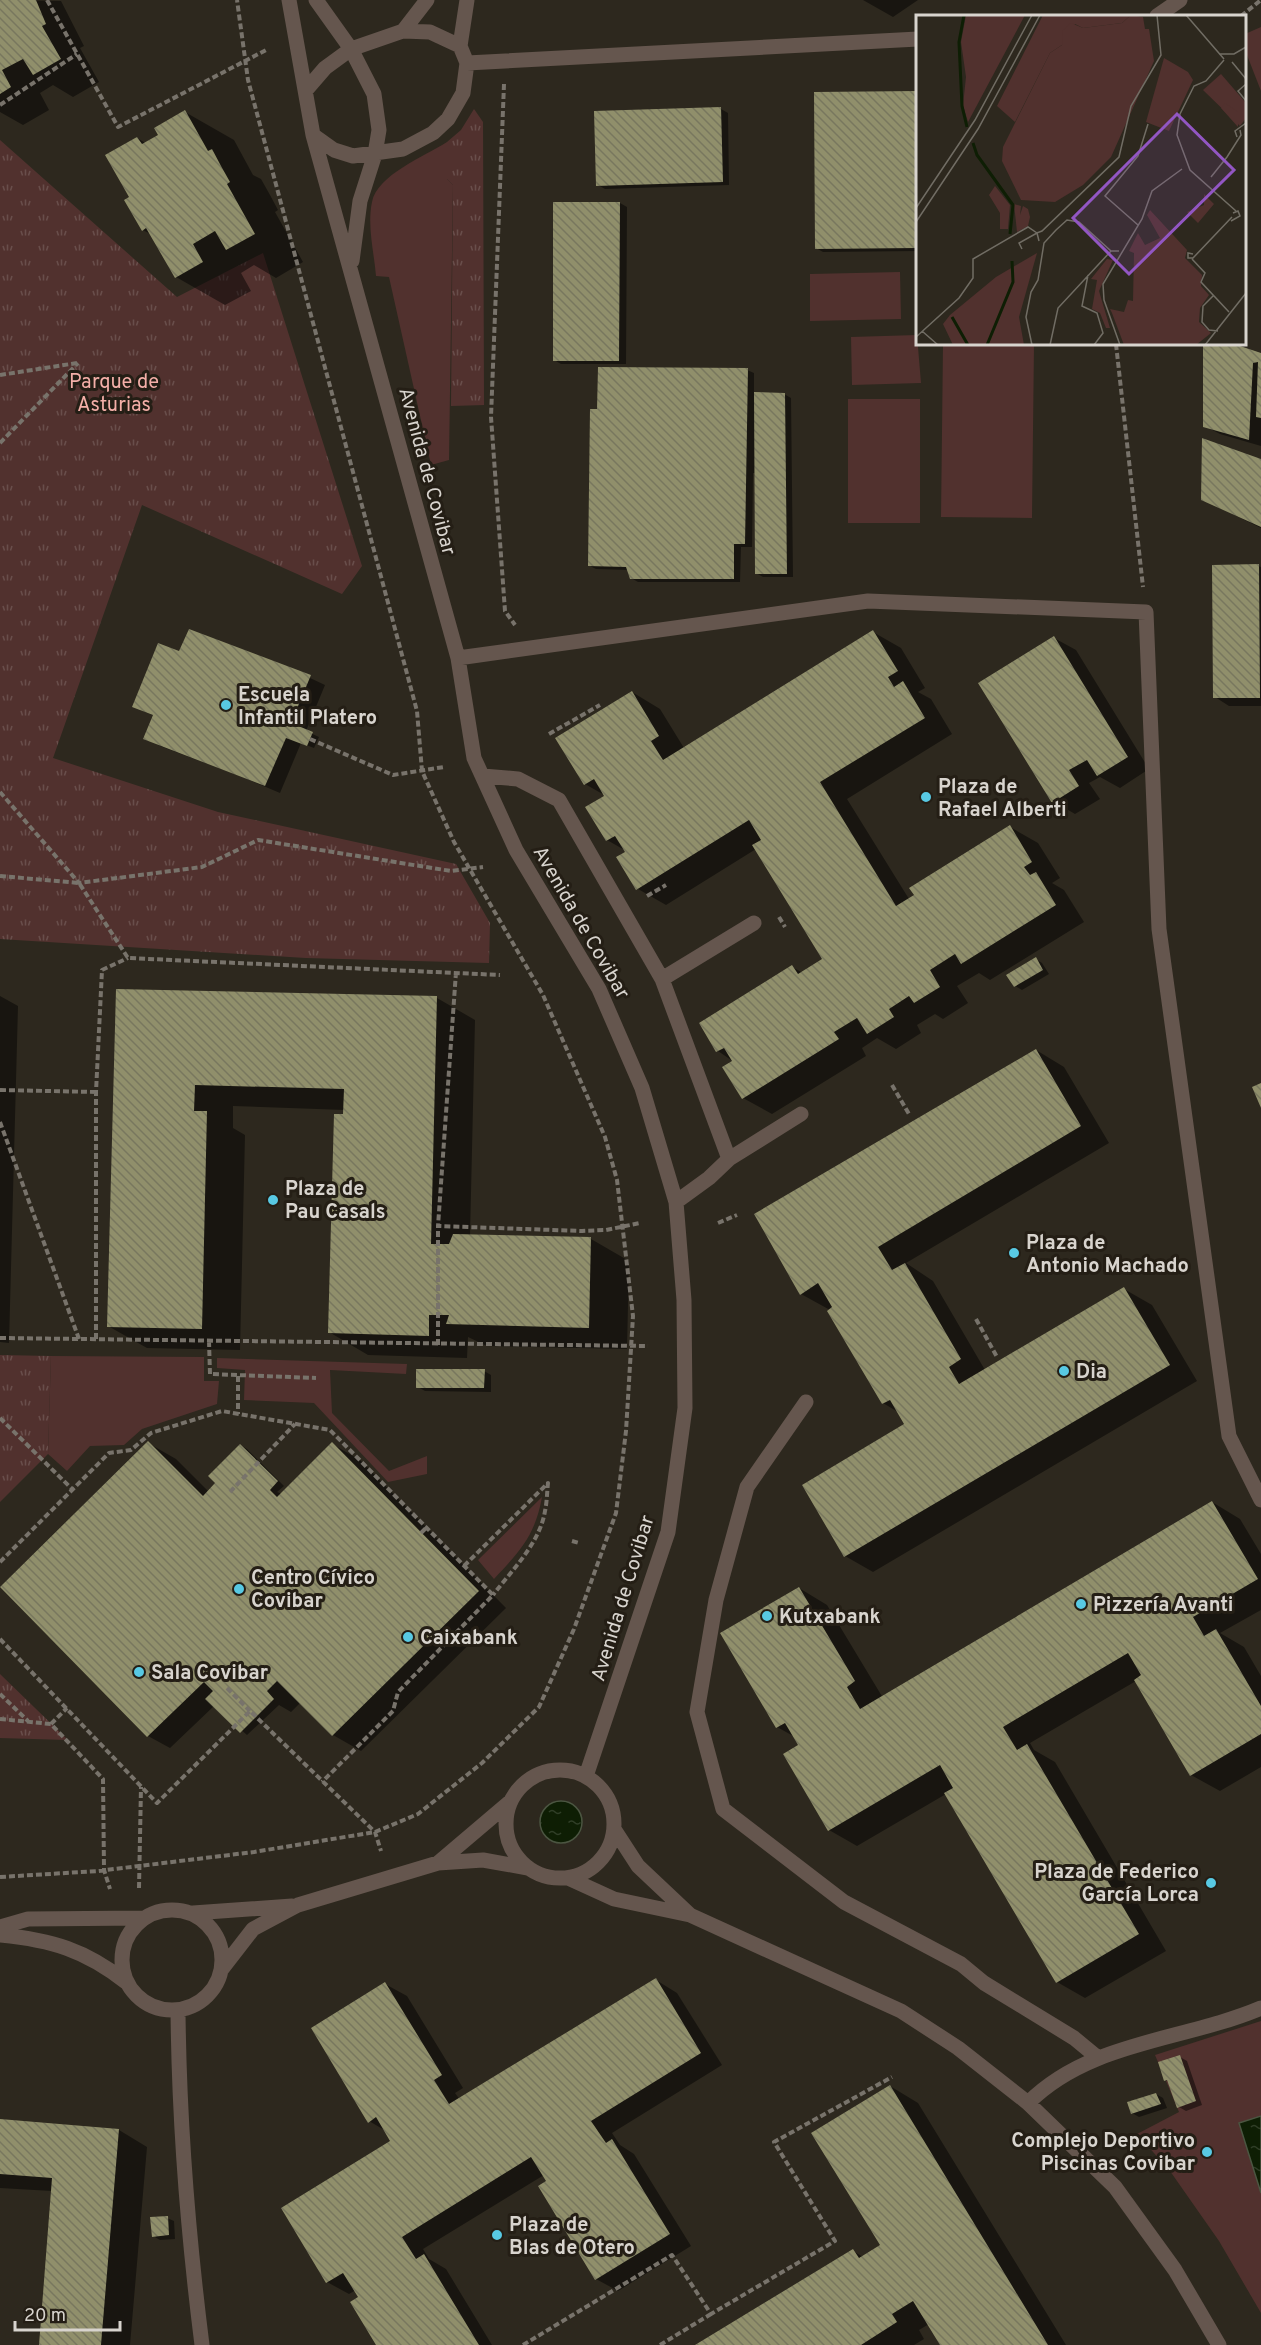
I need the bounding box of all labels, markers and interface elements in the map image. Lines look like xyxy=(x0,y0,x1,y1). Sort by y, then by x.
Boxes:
inset map xyxy=(916,15,1246,345)
park label: Parque de Asturias xyxy=(69,370,159,419)
street label: Avenida de Covibar xyxy=(391,385,461,558)
place label: Escuela Infantil Platero xyxy=(238,683,377,732)
marker: Escuela Infantil Platero xyxy=(219,698,233,712)
place label: Plaza de Rafael Alberti xyxy=(938,775,1067,824)
marker: Plaza de Rafael Alberti xyxy=(919,790,933,804)
street label: Avenida de Covibar xyxy=(526,842,635,1004)
place label: Plaza de Pau Casals xyxy=(285,1177,386,1226)
marker: Plaza de Pau Casals xyxy=(266,1193,280,1207)
place label: Plaza de Antonio Machado xyxy=(1026,1231,1189,1280)
marker: Plaza de Antonio Machado xyxy=(1007,1246,1021,1260)
place label: Dia xyxy=(1076,1360,1107,1386)
marker: Dia xyxy=(1057,1364,1071,1378)
street label: Avenida de Covibar xyxy=(586,1512,662,1685)
place label: Centro Cívico Covibar xyxy=(251,1566,375,1615)
marker: Centro Cívico Covibar xyxy=(232,1582,246,1596)
place label: Pizzería Avanti xyxy=(1093,1593,1233,1619)
marker: Pizzería Avanti xyxy=(1074,1597,1088,1611)
place label: Kutxabank xyxy=(779,1605,881,1631)
marker: Kutxabank xyxy=(760,1609,774,1623)
place label: Caixabank xyxy=(420,1626,518,1652)
marker: Caixabank xyxy=(401,1630,415,1644)
place label: Sala Covibar xyxy=(151,1661,269,1687)
marker: Sala Covibar xyxy=(132,1665,146,1679)
place label: Plaza de Federico García Lorca xyxy=(1034,1860,1199,1909)
marker: Plaza de Federico García Lorca xyxy=(1204,1876,1218,1890)
place label: Complejo Deportivo Piscinas Covibar xyxy=(1011,2129,1196,2178)
marker: Complejo Deportivo Piscinas Covibar xyxy=(1200,2145,1214,2159)
place label: Plaza de Blas de Otero xyxy=(509,2213,635,2262)
marker: Plaza de Blas de Otero xyxy=(490,2228,504,2242)
scale bar xyxy=(15,2294,120,2332)
text: 20 m xyxy=(24,2305,66,2328)

